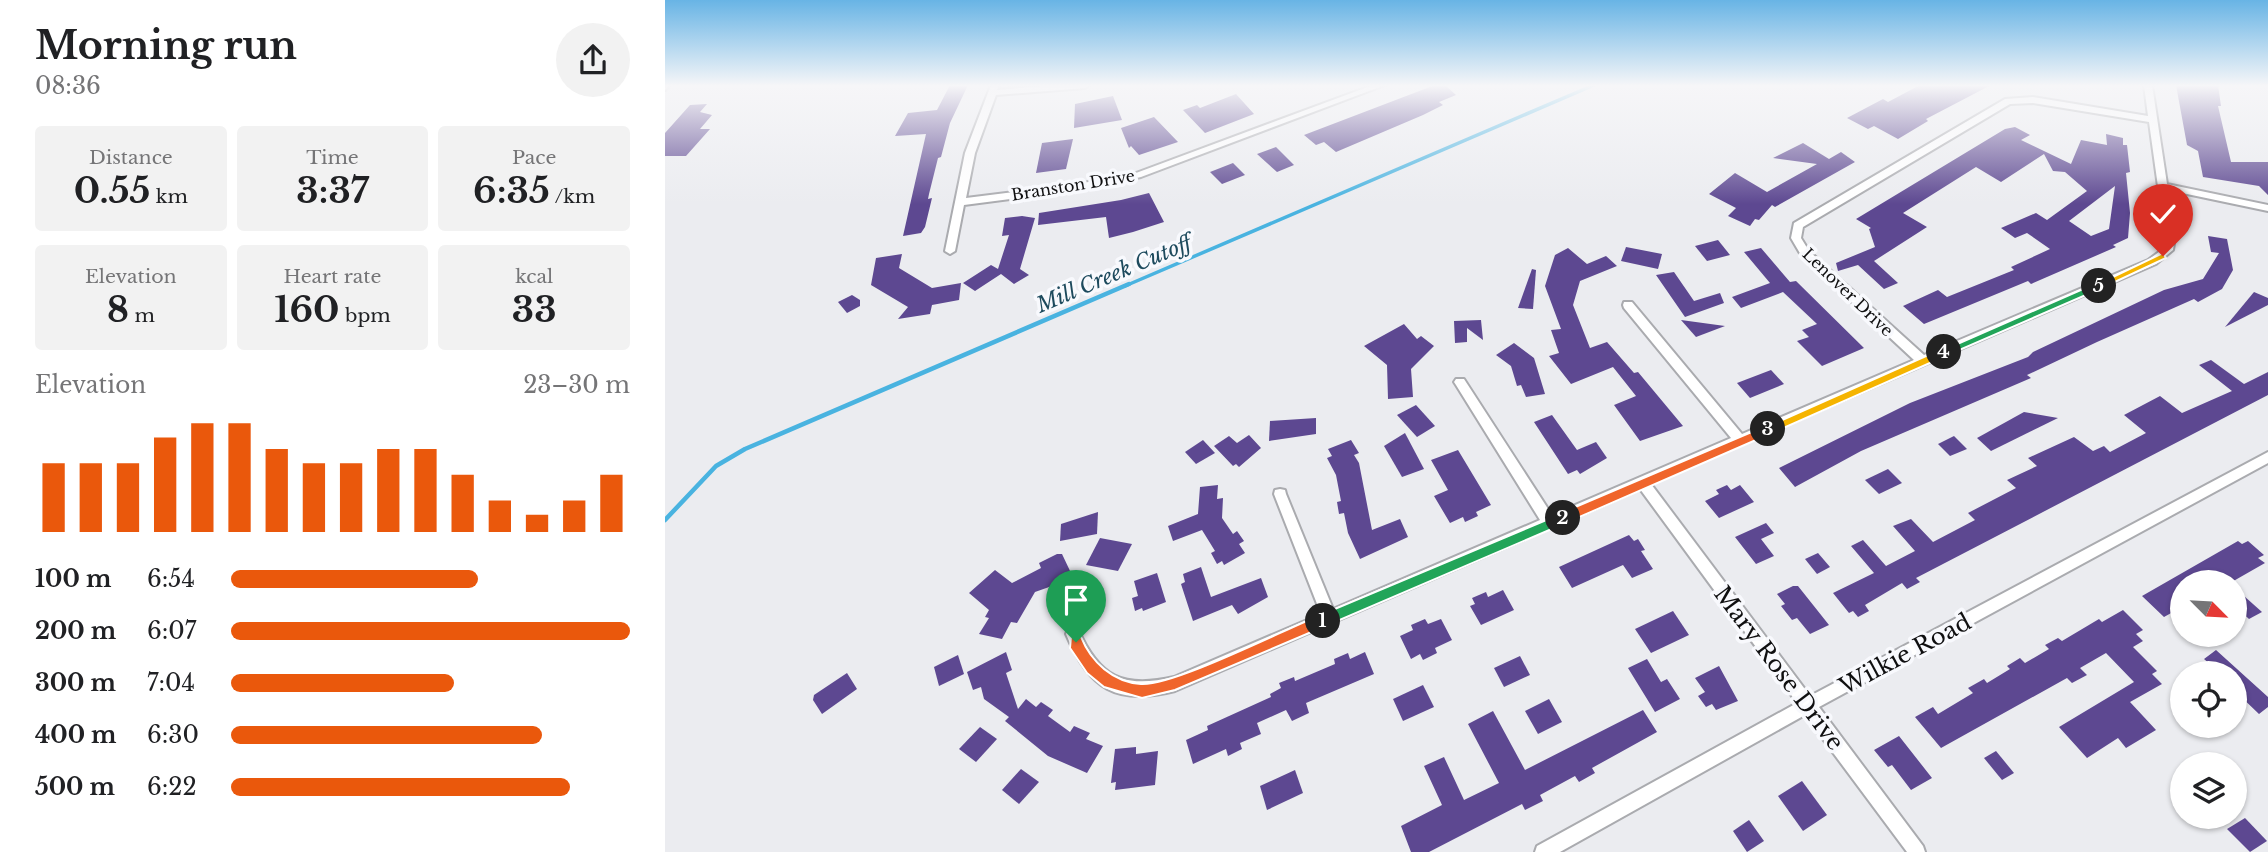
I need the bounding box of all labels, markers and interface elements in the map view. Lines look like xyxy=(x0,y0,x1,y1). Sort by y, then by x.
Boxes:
text: Morning run xyxy=(35,22,297,69)
button: share xyxy=(556,23,630,97)
text: 08:36 xyxy=(35,72,101,100)
text: Distance xyxy=(89,146,173,169)
text: Time xyxy=(306,146,359,169)
text: Pace xyxy=(512,146,556,169)
street label: Branston Drive xyxy=(1010,165,1136,205)
text: 0.55 xyxy=(74,169,150,212)
text: 3:37 xyxy=(296,169,369,212)
text: 6:35 xyxy=(473,169,550,212)
pin xyxy=(2133,184,2193,256)
text: km xyxy=(150,185,188,208)
text: /km xyxy=(550,185,595,208)
icon: check xyxy=(2144,195,2182,233)
water label: Mill Creek Cutoff xyxy=(1032,228,1200,319)
street label: Lenover Drive xyxy=(1799,244,1897,340)
text: Elevation xyxy=(85,265,177,288)
text: Heart rate xyxy=(284,265,381,288)
text: kcal xyxy=(515,265,553,288)
pin: 5 xyxy=(2081,268,2117,304)
text: 5 xyxy=(2093,274,2104,297)
text: 8 xyxy=(107,288,129,331)
text: 160 xyxy=(274,288,340,331)
text: 33 xyxy=(512,288,556,331)
text: m xyxy=(129,304,155,327)
text: bpm xyxy=(340,304,391,327)
pin: 4 xyxy=(1927,334,1961,370)
text: 4 xyxy=(1937,340,1950,363)
text: Elevation xyxy=(35,371,146,399)
text: 23–30 m xyxy=(523,371,630,399)
pin: 3 xyxy=(1751,412,1785,446)
text: 3 xyxy=(1761,417,1774,440)
pin: 2 xyxy=(1545,500,1581,536)
text: 2 xyxy=(1556,506,1569,529)
text: 100 m xyxy=(35,565,111,593)
text: 6:54 xyxy=(147,565,195,593)
pin xyxy=(1046,570,1106,642)
north arrow xyxy=(2170,570,2247,648)
map controls xyxy=(2170,570,2247,829)
street label: Mary Rose Drive xyxy=(1708,580,1850,756)
icon: arrive xyxy=(1057,581,1095,619)
pin: 1 xyxy=(1305,604,1341,638)
street label: Wilkie Road xyxy=(1833,608,1976,701)
text: 1 xyxy=(1318,609,1327,632)
text: 200 m xyxy=(35,617,116,645)
text: 6:07 xyxy=(147,617,196,645)
button: locate xyxy=(2170,661,2247,738)
text: 300 m xyxy=(35,669,116,697)
text: 7:04 xyxy=(147,669,195,697)
text: 400 m xyxy=(35,721,117,749)
text: 6:30 xyxy=(147,721,199,749)
button: layers xyxy=(2170,752,2247,829)
text: 500 m xyxy=(35,773,115,801)
text: 6:22 xyxy=(147,773,197,801)

